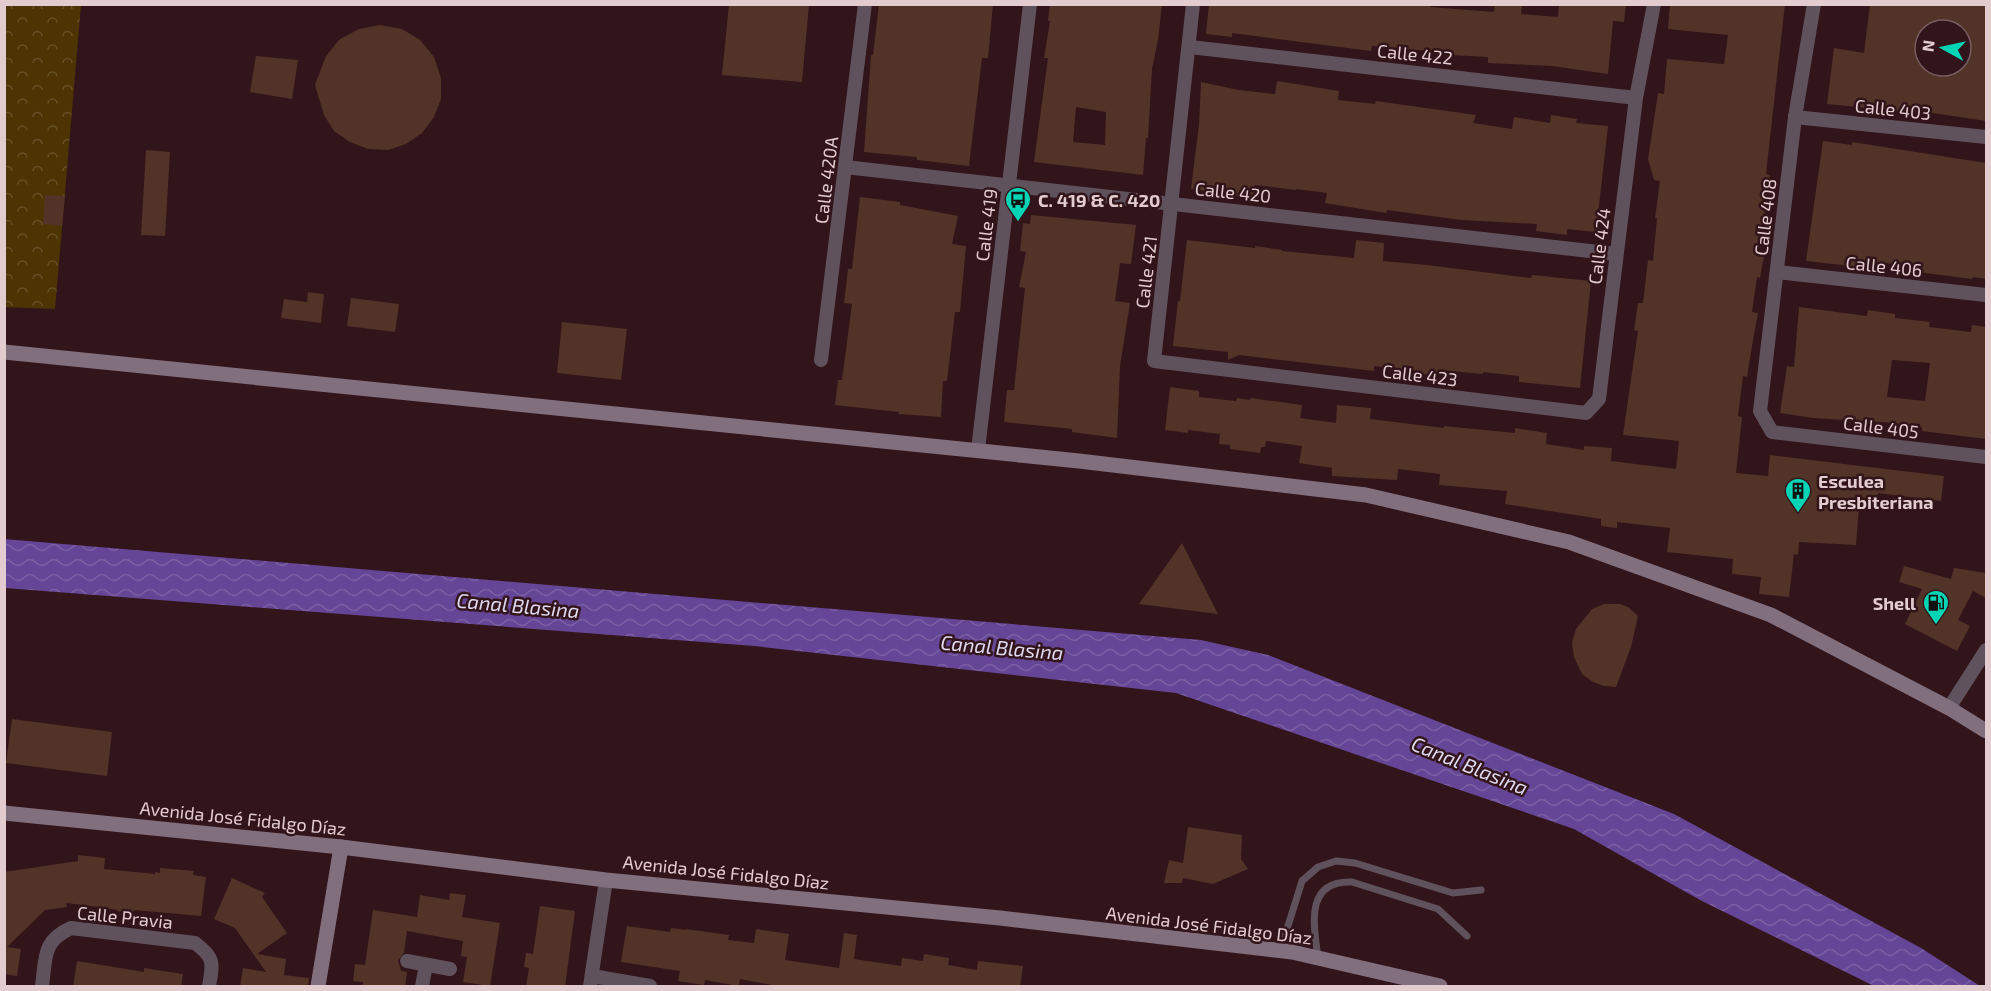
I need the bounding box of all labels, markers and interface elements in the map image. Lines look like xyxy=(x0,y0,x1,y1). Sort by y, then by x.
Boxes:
north arrow xyxy=(1913,18,1973,78)
street label: Calle 422 xyxy=(1376,39,1454,69)
text: N xyxy=(1917,39,1938,53)
street label: Calle 403 xyxy=(1854,94,1932,124)
street label: Calle 420A xyxy=(810,134,842,225)
street label: Calle 420 xyxy=(1194,177,1272,207)
street label: Calle 408 xyxy=(1749,177,1781,257)
bus stop icon: C. 419 & C. 420 xyxy=(1003,185,1033,223)
street label: Calle 419 xyxy=(971,187,1001,263)
place label: C. 419 & C. 420 xyxy=(1038,189,1160,211)
street label: Calle 424 xyxy=(1583,207,1615,285)
street label: Calle 421 xyxy=(1131,234,1161,310)
street label: Calle 406 xyxy=(1845,251,1923,281)
street label: Calle 423 xyxy=(1381,359,1459,391)
street label: Calle 405 xyxy=(1842,411,1920,443)
place label: Esculea Presbiteriana xyxy=(1818,470,1934,513)
building icon: Esculea Presbiteriana xyxy=(1783,476,1813,514)
water label: Canal Blasina xyxy=(456,588,580,622)
fuel station icon: Shell xyxy=(1921,588,1951,626)
place label: Shell xyxy=(1873,592,1916,614)
water label: Canal Blasina xyxy=(940,630,1064,664)
water label: Canal Blasina xyxy=(1408,731,1532,799)
street label: Avenida José Fidalgo Díaz xyxy=(139,796,347,840)
street label: Avenida José Fidalgo Díaz xyxy=(622,850,830,894)
street label: Calle Pravia xyxy=(76,901,174,933)
street label: Avenida José Fidalgo Díaz xyxy=(1105,901,1313,949)

